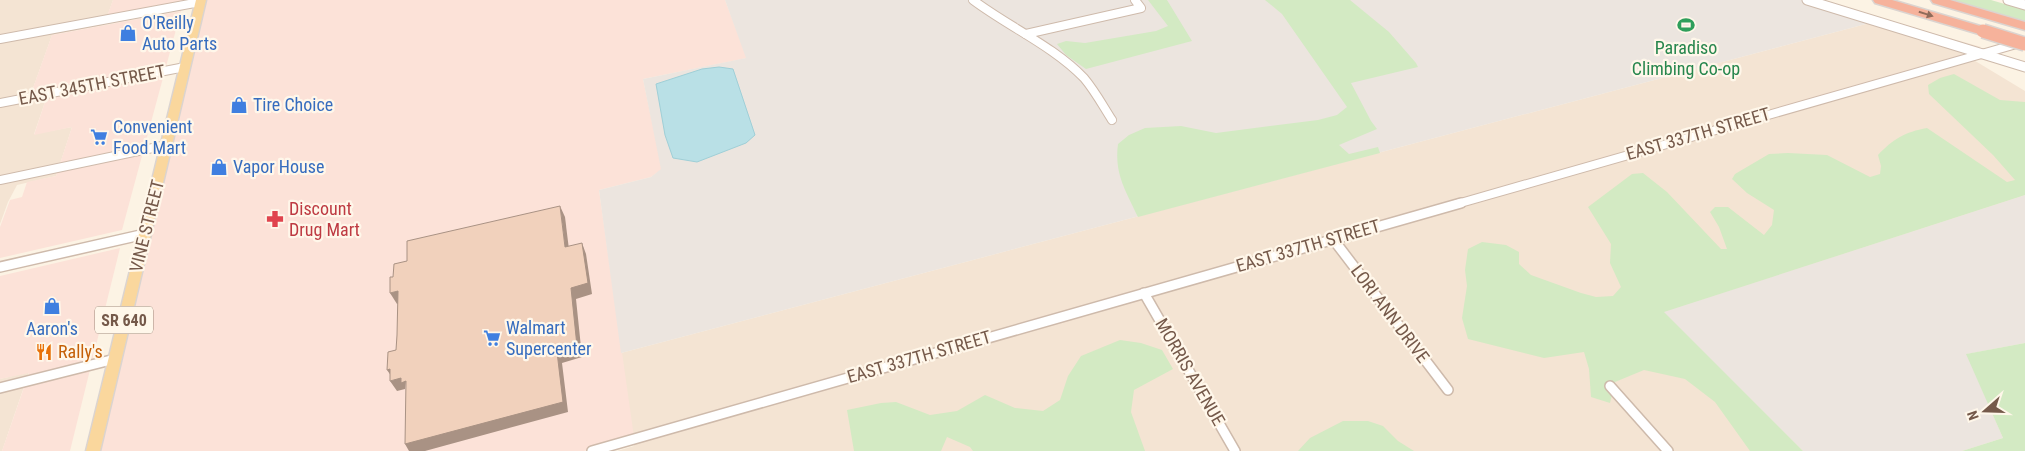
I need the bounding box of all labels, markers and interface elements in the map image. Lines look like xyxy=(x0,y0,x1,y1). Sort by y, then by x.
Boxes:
one-way arrow xyxy=(1918,11,1933,18)
place label: O'Reilly Auto Parts xyxy=(142,12,217,54)
sports icon: Paradiso Climbing Co-op xyxy=(1676,15,1696,35)
shop icon: O'Reilly Auto Parts xyxy=(118,23,138,43)
place label: Paradiso Climbing Co-op xyxy=(1632,37,1740,79)
street label: EAST 345TH STREET xyxy=(17,60,167,109)
place label: Tire Choice xyxy=(253,94,333,115)
shop icon: Tire Choice xyxy=(229,95,249,115)
street label: EAST 337TH STREET xyxy=(1623,103,1772,164)
place label: Convenient Food Mart xyxy=(113,116,192,158)
supermarket icon: Convenient Food Mart xyxy=(89,127,109,147)
place label: Vapor House xyxy=(233,156,324,177)
shop icon: Vapor House xyxy=(209,157,229,177)
street label: VINE STREET xyxy=(125,177,168,274)
place label: Discount Drug Mart xyxy=(289,198,360,240)
pharmacy icon: Discount Drug Mart xyxy=(265,209,285,229)
street label: EAST 337TH STREET xyxy=(1233,215,1382,276)
street label: LORI ANN DRIVE xyxy=(1347,261,1434,367)
shop icon: Aaron's xyxy=(42,296,62,316)
road number: SR 640 xyxy=(95,306,153,334)
street label: MORRIS AVENUE xyxy=(1151,314,1230,429)
place label: Walmart Supercenter xyxy=(506,317,592,359)
place label: Aaron's xyxy=(26,318,78,339)
street label: EAST 337TH STREET xyxy=(844,326,993,387)
supermarket icon: Walmart Supercenter xyxy=(482,328,502,348)
place label: Rally's xyxy=(58,341,103,362)
restaurant icon: Rally's xyxy=(34,342,54,362)
north arrow xyxy=(1960,386,2010,436)
text: N xyxy=(1964,409,1982,422)

